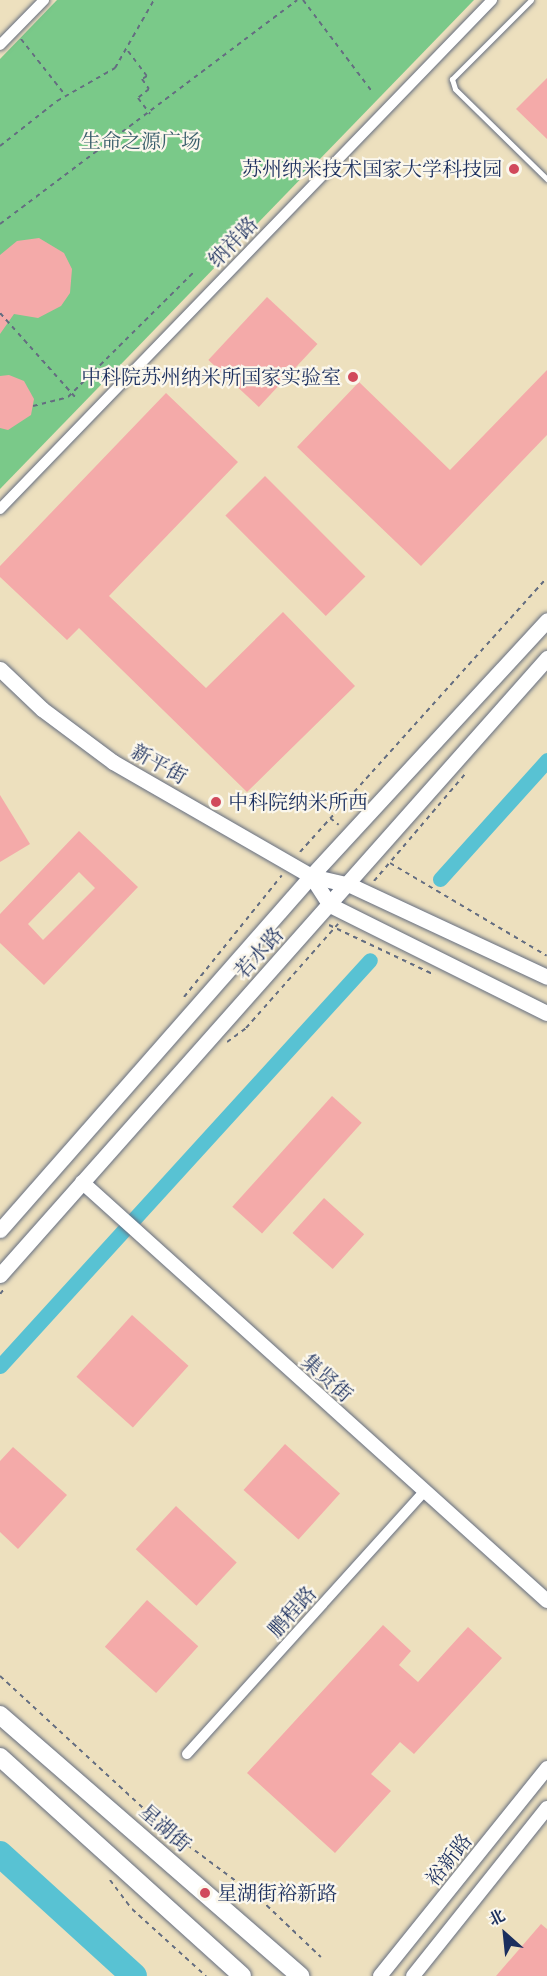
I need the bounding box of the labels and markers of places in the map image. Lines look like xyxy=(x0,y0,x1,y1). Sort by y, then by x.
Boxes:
place label: 苏州纳米技术国家大学科技园 xyxy=(242,157,502,181)
marker: 苏州纳米技术国家大学科技园 xyxy=(507,162,521,176)
place label: 中科院苏州纳米所国家实验室 xyxy=(81,365,341,389)
marker: 中科院苏州纳米所国家实验室 xyxy=(346,370,360,384)
place label: 中科院纳米所西 xyxy=(228,790,368,814)
marker: 中科院纳米所西 xyxy=(209,795,223,809)
place label: 星湖街裕新路 xyxy=(217,1881,337,1905)
marker: 星湖街裕新路 xyxy=(198,1886,212,1900)

